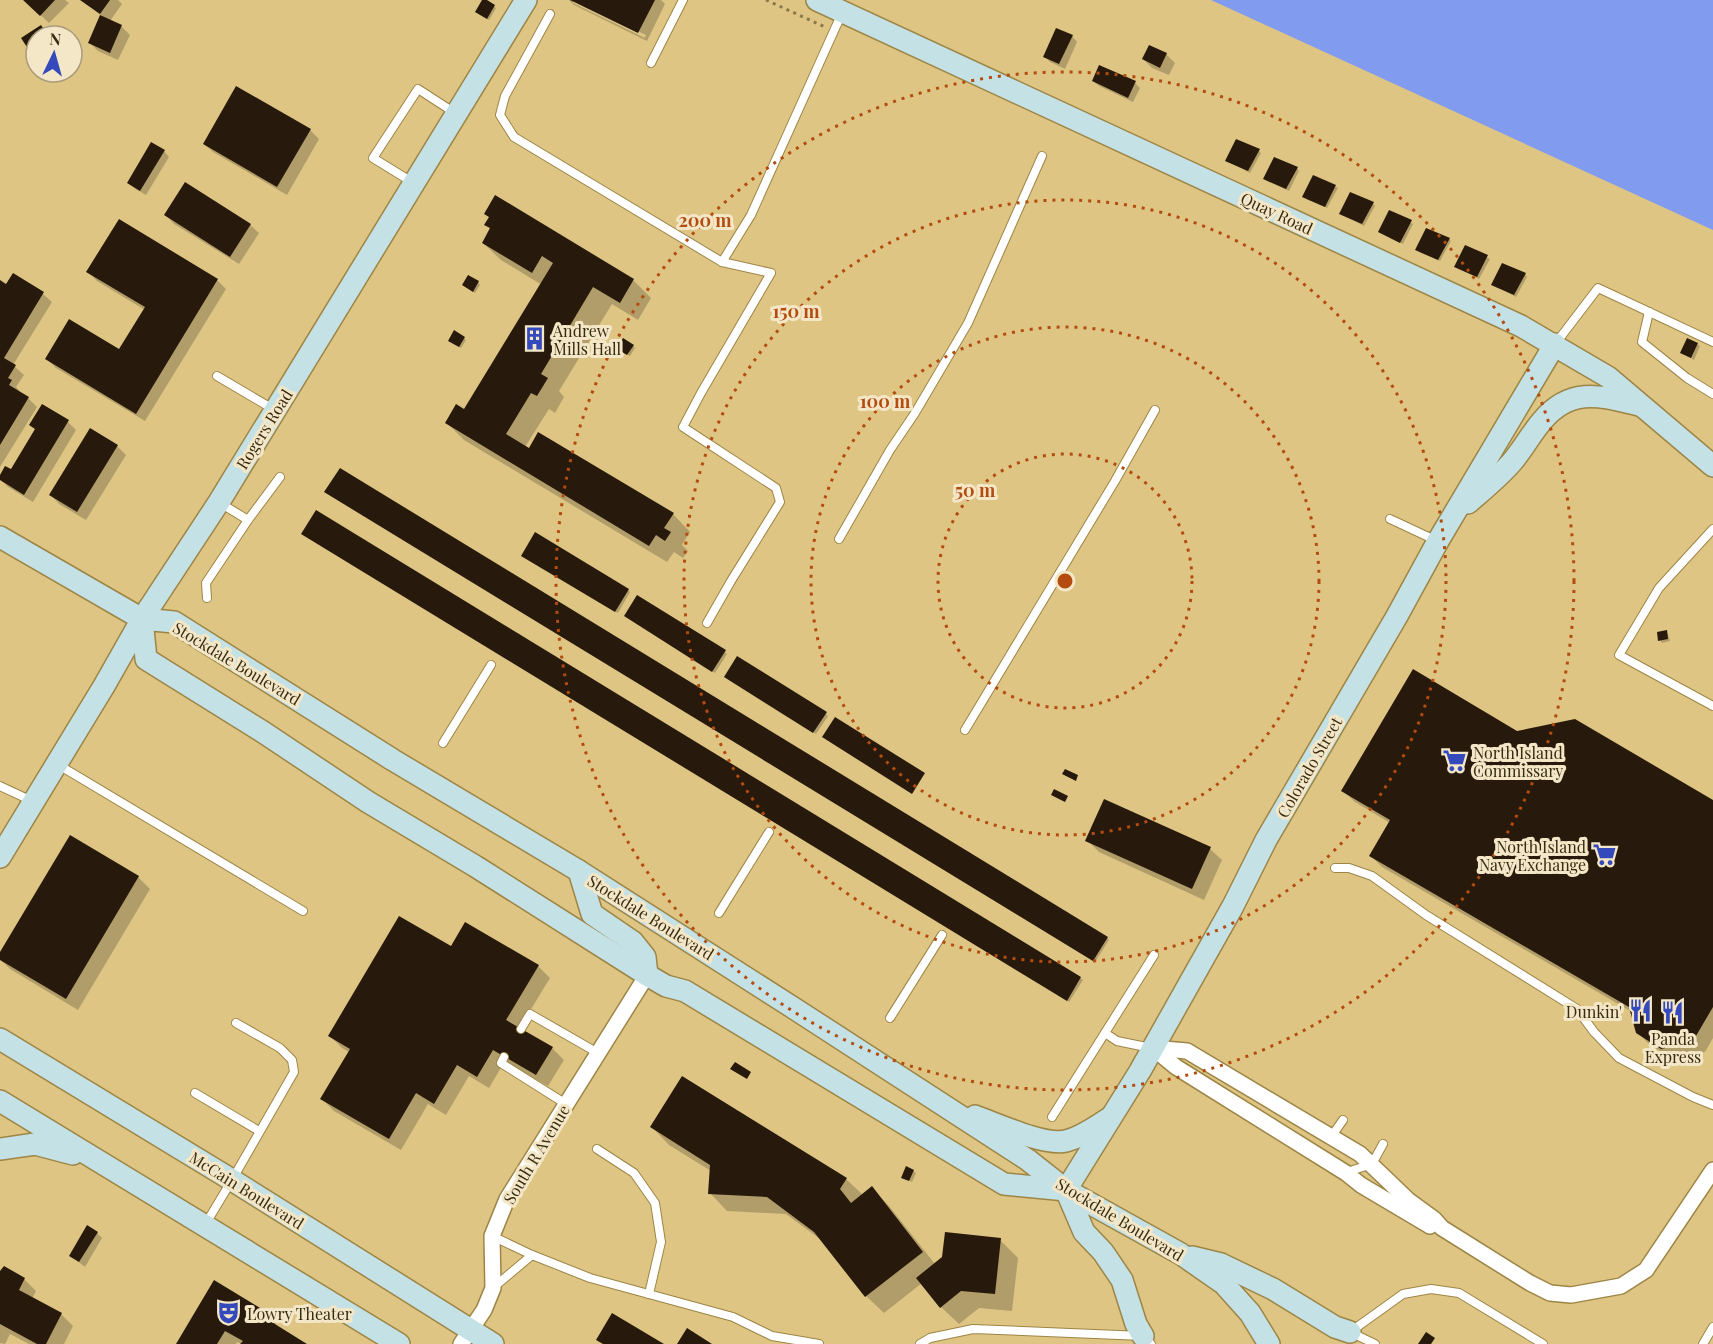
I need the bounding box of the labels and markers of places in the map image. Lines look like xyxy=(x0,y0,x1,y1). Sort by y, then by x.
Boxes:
place label: Andrew Mills Hall xyxy=(552,320,621,359)
building icon: Andrew Mills Hall xyxy=(522,326,548,352)
centre of rings xyxy=(1055,571,1075,591)
place label: North Island Commissary xyxy=(1473,742,1563,781)
supermarket icon: North Island Commissary xyxy=(1442,748,1468,774)
place label: North Island Navy Exchange xyxy=(1479,836,1586,875)
supermarket icon: North Island Navy Exchange xyxy=(1591,842,1617,868)
restaurant icon: Dunkin' xyxy=(1627,998,1653,1024)
restaurant icon: Panda Express xyxy=(1660,1000,1686,1026)
place label: Dunkin' xyxy=(1566,1001,1622,1022)
place label: Panda Express xyxy=(1645,1028,1701,1067)
theatre icon: Lowry Theater xyxy=(216,1300,242,1326)
place label: Lowry Theater xyxy=(247,1303,352,1324)

